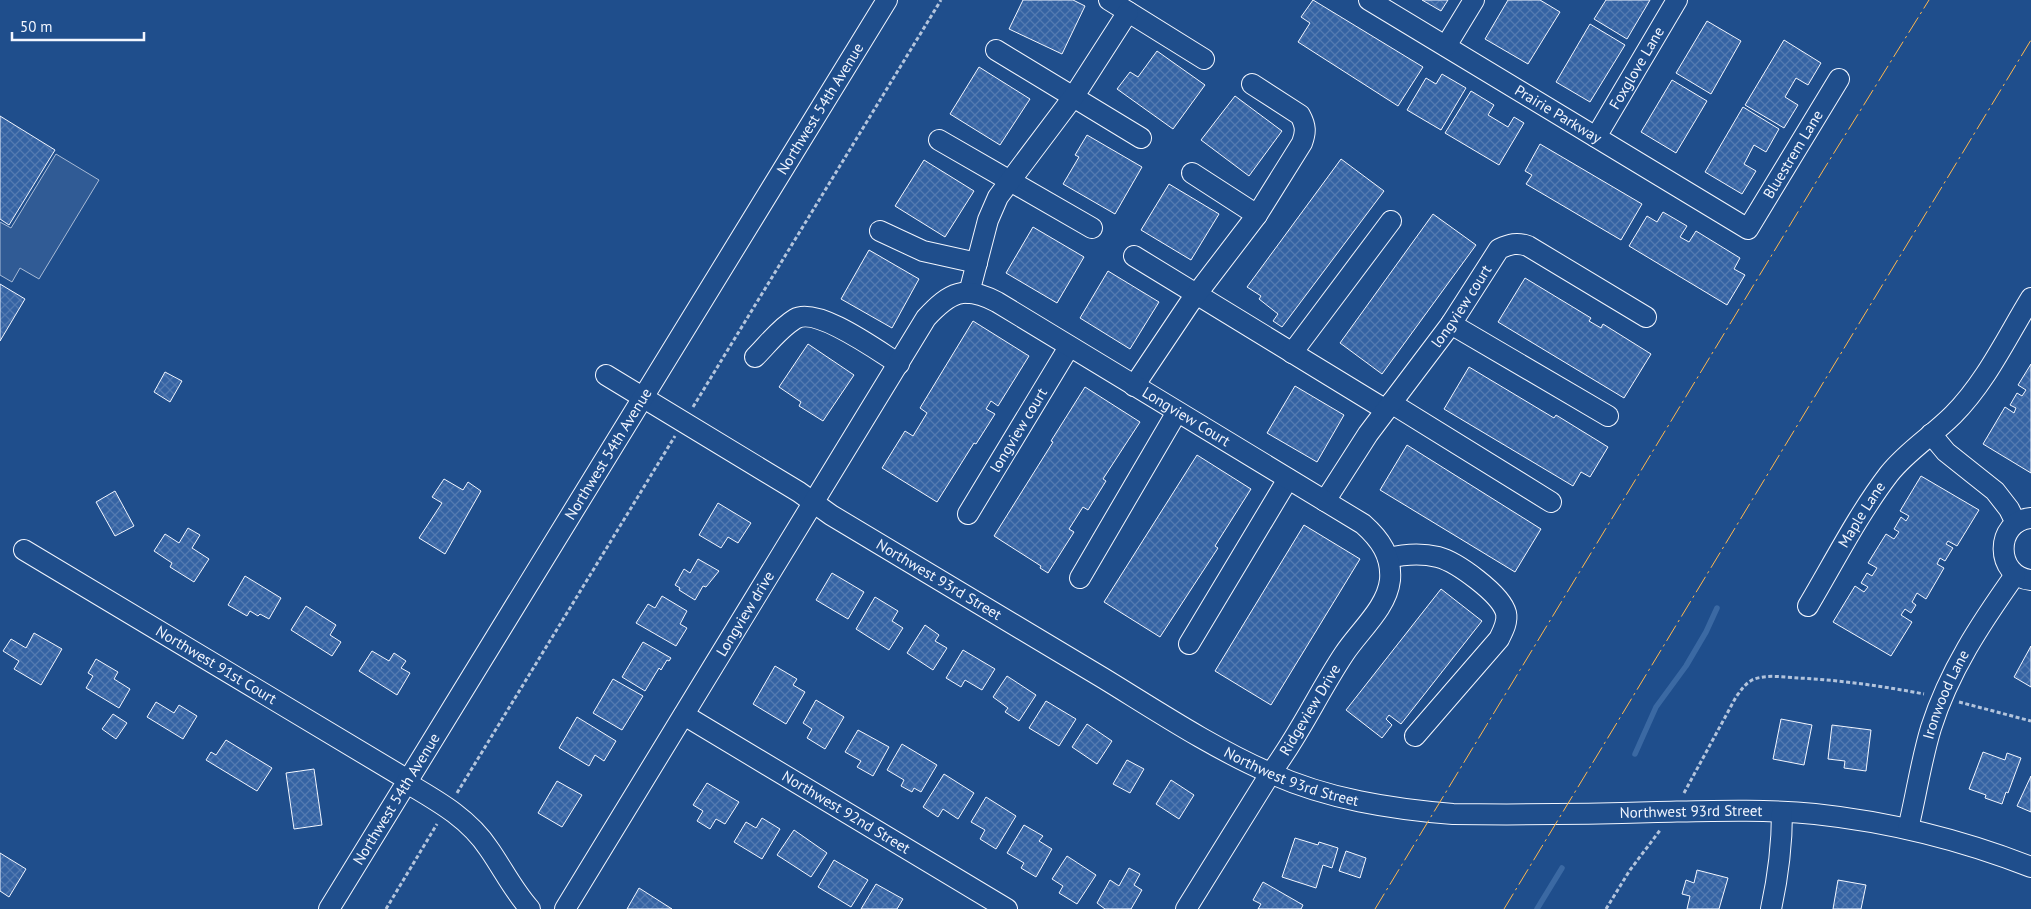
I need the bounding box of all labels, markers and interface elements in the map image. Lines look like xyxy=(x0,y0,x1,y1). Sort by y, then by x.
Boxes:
scale bar xyxy=(12,10,145,42)
text: 50 m xyxy=(20,17,53,36)
street label: Foxglove Lane xyxy=(1605,23,1668,113)
street label: Northwest 54th Avenue xyxy=(772,39,867,178)
street label: Prairie Parkway xyxy=(1511,80,1605,147)
street label: Bluestrem Lane xyxy=(1759,107,1827,202)
street label: longview court xyxy=(1427,261,1495,351)
street label: Longview Court xyxy=(1139,382,1234,450)
street label: Northwest 54th Avenue xyxy=(560,384,656,523)
street label: longview court xyxy=(985,384,1051,476)
street label: Maple Lane xyxy=(1834,478,1889,551)
street label: Northwest 93rd Street xyxy=(873,534,1005,624)
street label: Longview drive xyxy=(712,567,778,660)
street label: Northwest 91st Court xyxy=(153,621,280,708)
street label: Ironwood Lane xyxy=(1918,646,1973,741)
street label: Ridgeview Drive xyxy=(1275,661,1344,759)
street label: Northwest 54th Avenue xyxy=(348,729,444,868)
street label: Northwest 93rd Street xyxy=(1221,742,1361,810)
street label: Northwest 92nd Street xyxy=(779,766,914,858)
street label: Northwest 93rd Street xyxy=(1619,801,1763,822)

